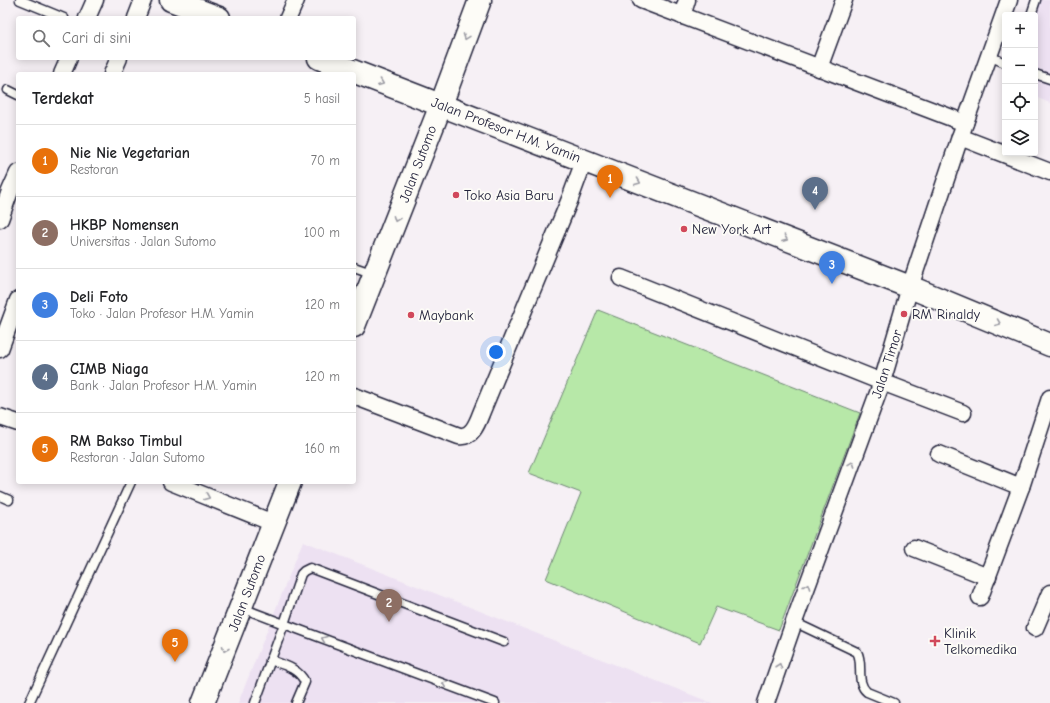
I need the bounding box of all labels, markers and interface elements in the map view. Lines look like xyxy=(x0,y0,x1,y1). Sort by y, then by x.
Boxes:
map controls xyxy=(1002,12,1038,156)
button: + xyxy=(1002,12,1038,48)
search box xyxy=(16,16,356,60)
icon: search xyxy=(30,27,52,49)
text: Cari di sini xyxy=(62,29,131,47)
one-way arrow xyxy=(463,33,471,40)
button: − xyxy=(1002,48,1038,84)
one-way arrow xyxy=(378,78,385,86)
button: locate xyxy=(1002,84,1038,120)
text: Terdekat xyxy=(32,89,94,108)
text: 5 hasil xyxy=(304,91,340,106)
street label: Jalan Profesor H.M. Yamin xyxy=(429,94,583,166)
button: layers xyxy=(1002,120,1038,156)
street label: Jalan Sutomo xyxy=(396,123,440,205)
text: Nie Nie Vegetarian xyxy=(70,144,190,162)
text: 1 xyxy=(42,153,48,168)
text: 70 m xyxy=(311,153,340,168)
text: Restoran xyxy=(70,162,119,177)
pin: 1 xyxy=(597,165,623,198)
one-way arrow xyxy=(634,177,641,185)
pin: 4 xyxy=(802,177,828,210)
place label: Toko Asia Baru xyxy=(464,187,554,204)
marker: Toko Asia Baru xyxy=(451,190,461,200)
one-way arrow xyxy=(393,215,401,223)
text: HKBP Nomensen xyxy=(70,216,179,234)
place label: New York Art xyxy=(692,221,772,238)
marker: New York Art xyxy=(679,224,689,234)
text: 2 xyxy=(42,225,48,240)
text: 100 m xyxy=(304,225,340,240)
text: Universitas · Jalan Sutomo xyxy=(70,234,216,249)
one-way arrow xyxy=(781,234,788,242)
pin: 3 xyxy=(819,251,845,284)
text: Deli Foto xyxy=(70,288,128,306)
text: 3 xyxy=(42,297,48,312)
text: 120 m xyxy=(305,297,340,312)
text: Toko · Jalan Profesor H.M. Yamin xyxy=(70,306,254,321)
place label: RM Rinaldy xyxy=(912,306,981,323)
place label: Maybank xyxy=(419,307,474,324)
marker: RM Rinaldy xyxy=(899,309,909,319)
marker: Maybank xyxy=(406,310,416,320)
one-way arrow xyxy=(995,319,1002,327)
street label: Jalan Timor xyxy=(868,327,906,401)
your location xyxy=(486,342,506,362)
text: CIMB Niaga xyxy=(70,360,149,378)
text: 4 xyxy=(42,369,48,384)
text: 120 m xyxy=(305,369,340,384)
text: Bank · Jalan Profesor H.M. Yamin xyxy=(70,378,257,393)
text: RM Bakso Timbul xyxy=(70,432,182,450)
text: 5 xyxy=(42,441,48,456)
text: 160 m xyxy=(305,441,340,456)
text: Restoran · Jalan Sutomo xyxy=(70,450,205,465)
one-way arrow xyxy=(847,460,855,467)
one-way arrow xyxy=(204,492,211,500)
street label: Jalan Sutomo xyxy=(225,552,269,634)
one-way arrow xyxy=(802,582,811,589)
pin: 2 xyxy=(376,589,402,622)
place label: Klinik Telkomedika xyxy=(944,625,1017,658)
pin: 5 xyxy=(162,629,188,662)
one-way arrow xyxy=(320,635,327,643)
marker: Klinik Telkomedika xyxy=(929,635,941,647)
one-way arrow xyxy=(222,644,230,652)
one-way arrow xyxy=(774,663,782,670)
one-way arrow xyxy=(442,681,449,689)

